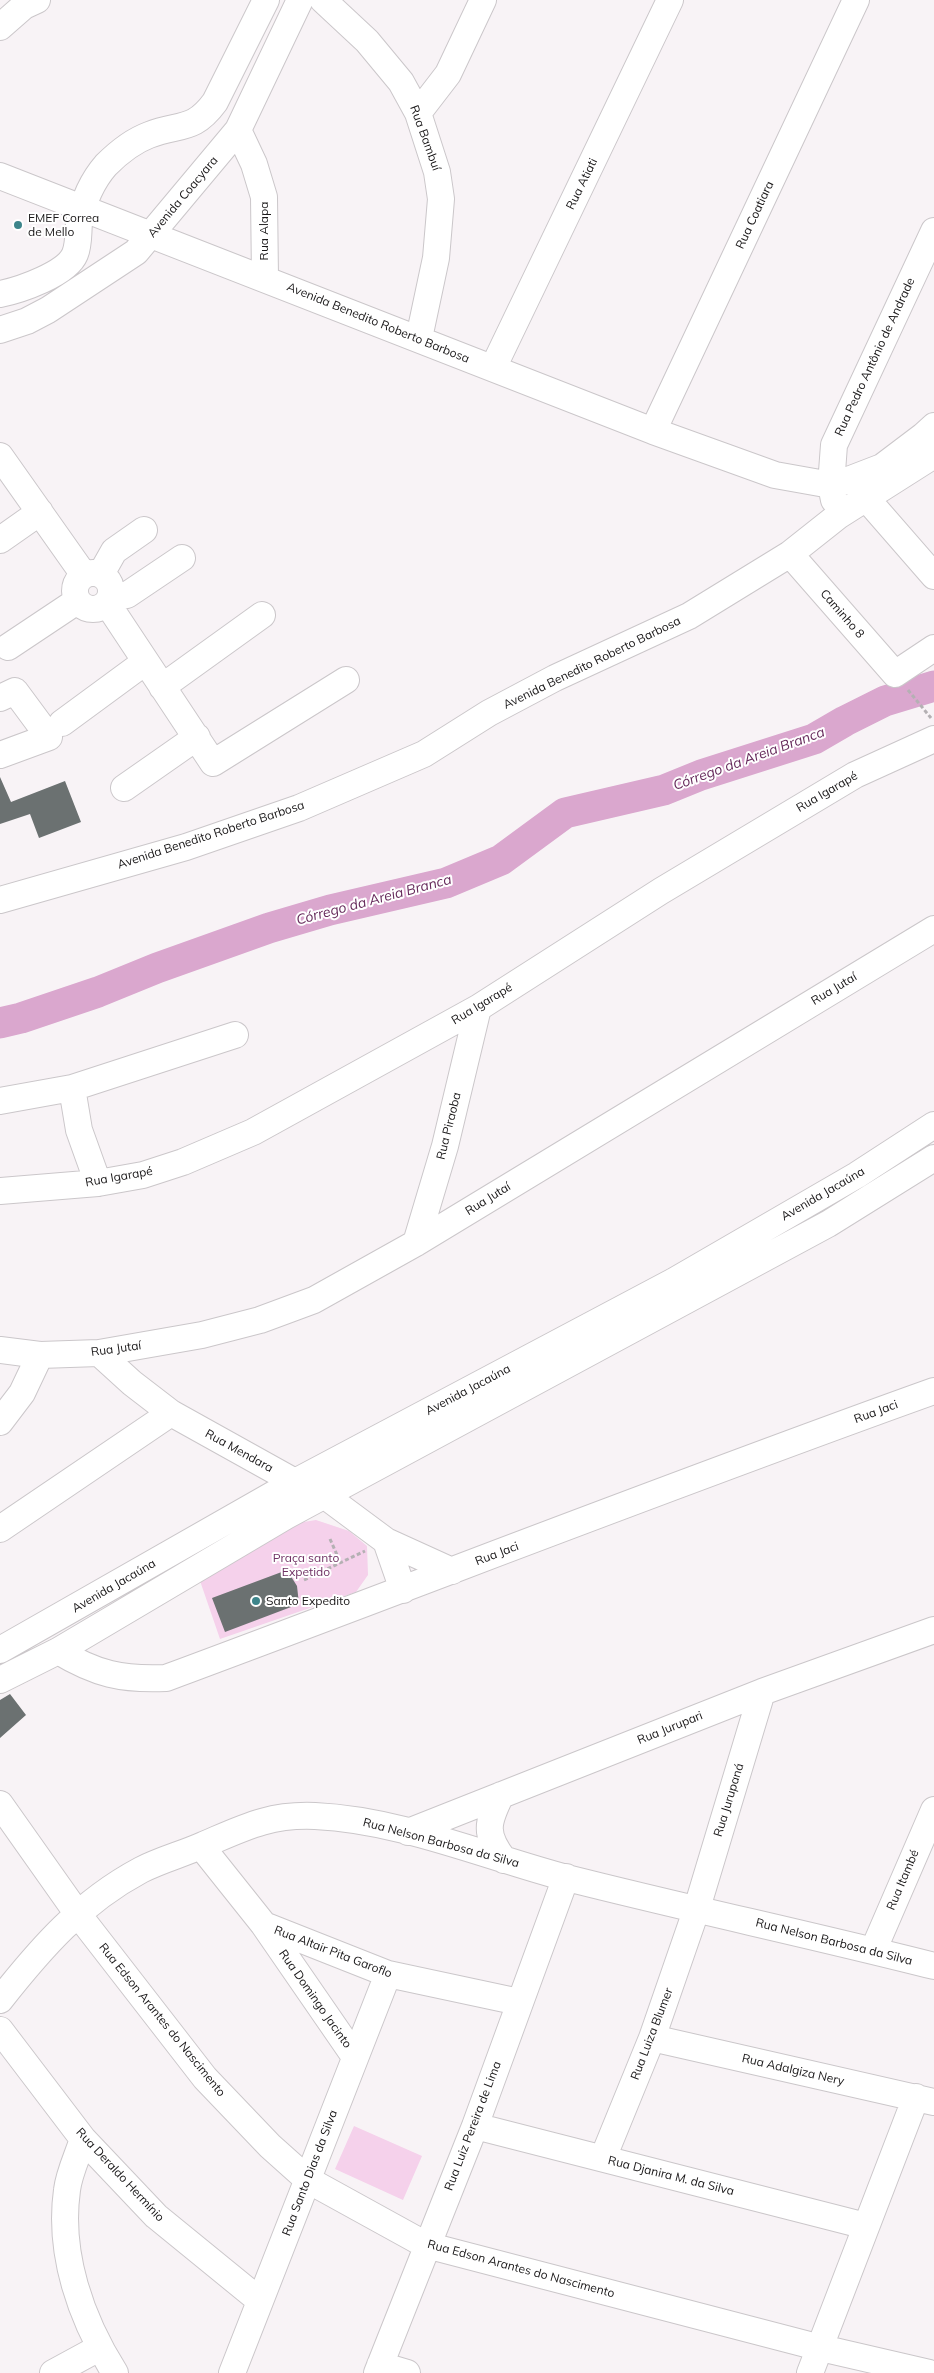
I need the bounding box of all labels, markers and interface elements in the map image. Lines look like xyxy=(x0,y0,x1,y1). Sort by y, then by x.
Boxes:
street label: Rua Bambuí xyxy=(407,103,443,173)
street label: Avenida Coacyara xyxy=(145,153,221,241)
street label: Rua Atiati xyxy=(563,156,601,212)
street label: Rua Coatiara xyxy=(733,179,777,251)
street label: Rua Alapa xyxy=(257,202,271,260)
place label: EMEF Correa de Mello xyxy=(28,211,99,239)
marker: EMEF Correa de Mello xyxy=(12,219,24,231)
street label: Rua Pedro Antônio de Andrade xyxy=(832,276,918,438)
street label: Avenida Benedito Roberto Barbosa xyxy=(285,280,471,366)
street label: Caminho 8 xyxy=(817,587,867,641)
street label: Avenida Benedito Roberto Barbosa xyxy=(501,614,683,712)
water label: Córrego da Areia Branca xyxy=(671,724,827,794)
street label: Rua Igarapé xyxy=(794,769,860,815)
street label: Avenida Benedito Roberto Barbosa xyxy=(116,798,306,872)
water label: Córrego da Areia Branca xyxy=(295,871,453,929)
street label: Rua Jutaí xyxy=(809,970,859,1008)
street label: Rua Igarapé xyxy=(449,980,515,1028)
street label: Rua Piraoba xyxy=(434,1091,464,1161)
street label: Rua Igarapé xyxy=(84,1164,154,1190)
street label: Avenida Jacaúna xyxy=(779,1164,867,1224)
street label: Rua Jutaí xyxy=(463,1179,513,1219)
street label: Rua Jutaí xyxy=(90,1338,142,1360)
street label: Avenida Jacaúna xyxy=(423,1362,513,1418)
street label: Rua Jaci xyxy=(852,1397,900,1427)
street label: Rua Mendara xyxy=(203,1426,275,1476)
street label: Rua Jaci xyxy=(473,1539,521,1569)
park label: Praça santo Expetido xyxy=(273,1551,339,1579)
street label: Avenida Jacaúna xyxy=(70,1556,158,1616)
place label: Santo Expedito xyxy=(266,1594,350,1608)
marker: Santo Expedito xyxy=(250,1595,262,1607)
street label: Rua Jurupari xyxy=(635,1708,705,1748)
street label: Rua Jurupaná xyxy=(711,1761,747,1839)
street label: Rua Nelson Barbosa da Silva xyxy=(361,1815,521,1871)
street label: Rua Itambé xyxy=(884,1848,922,1912)
street label: Rua Nelson Barbosa da Silva xyxy=(754,1916,914,1968)
street label: Rua Altair Pita Garoflo xyxy=(272,1923,394,1981)
street label: Rua Edson Arantes do Nascimento xyxy=(96,1940,228,2100)
street label: Rua Domingo Jacinto xyxy=(276,1947,354,2051)
street label: Rua Luiza Blumer xyxy=(628,1986,676,2082)
street label: Rua Adalgiza Nery xyxy=(740,2051,846,2089)
street label: Rua Luiz Pereira de Lima xyxy=(442,2059,504,2193)
street label: Rua Santo Dias da Silva xyxy=(279,2108,341,2238)
street label: Rua Deraldo Hermínio xyxy=(73,2125,167,2225)
street label: Rua Djanira M. da Silva xyxy=(606,2153,736,2199)
street label: Rua Edson Arantes do Nascimento xyxy=(426,2237,616,2301)

